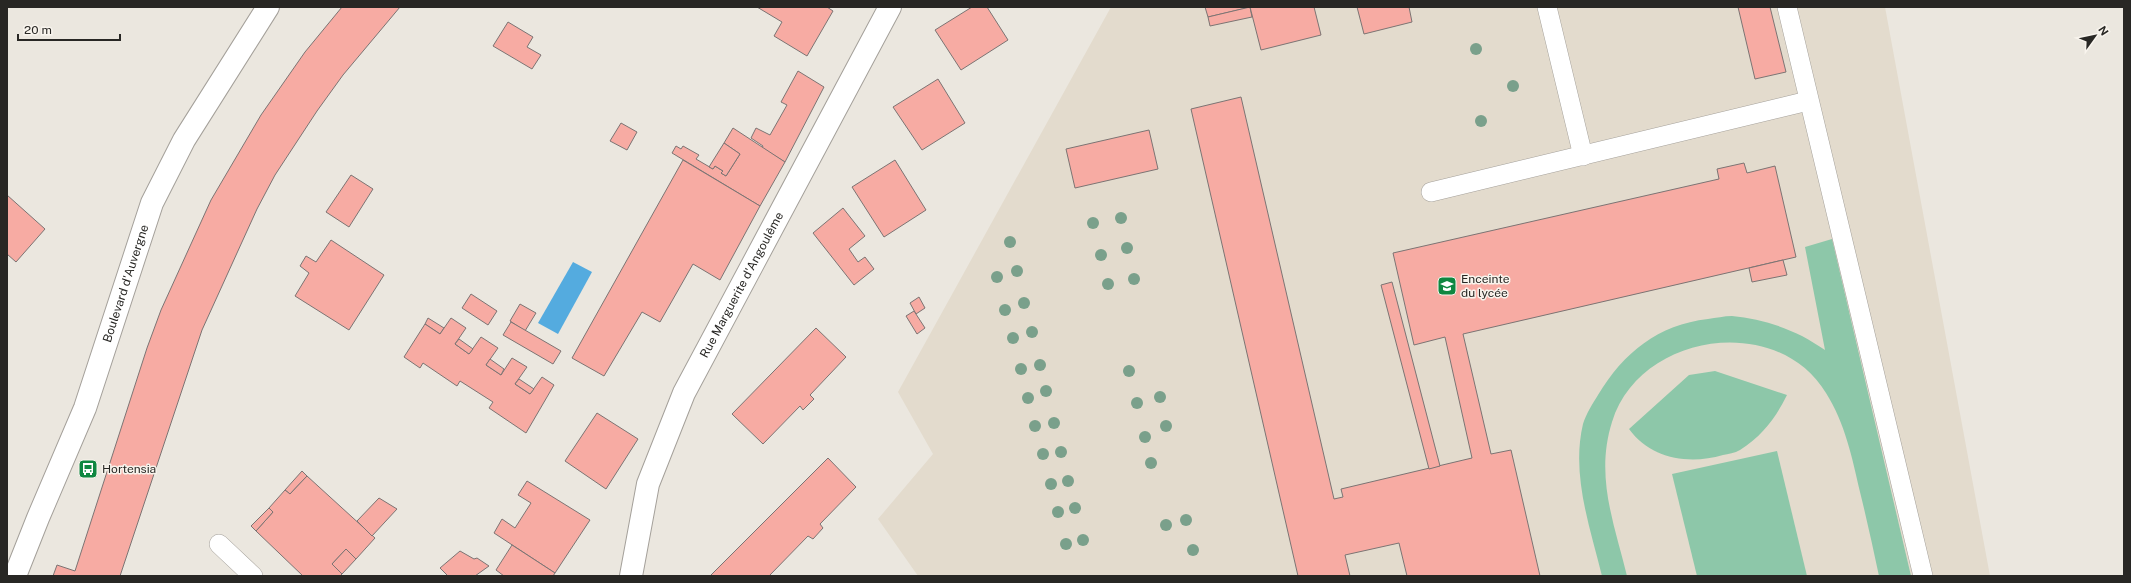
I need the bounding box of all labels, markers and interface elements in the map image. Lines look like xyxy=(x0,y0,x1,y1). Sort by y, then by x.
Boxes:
scale bar xyxy=(18,16,120,42)
north arrow xyxy=(2075,16,2115,56)
text: 20 m xyxy=(24,23,52,37)
text: N xyxy=(2096,24,2111,37)
street label: Rue Marguerite d'Angoulême xyxy=(697,209,786,360)
street label: Boulevard d'Auvergne xyxy=(100,223,152,344)
place label: Enceinte du lycée xyxy=(1461,272,1510,300)
school or university icon: Enceinte du lycée xyxy=(1436,275,1458,297)
bus stop icon: Hortensia xyxy=(77,458,99,480)
place label: Hortensia xyxy=(102,462,156,476)

